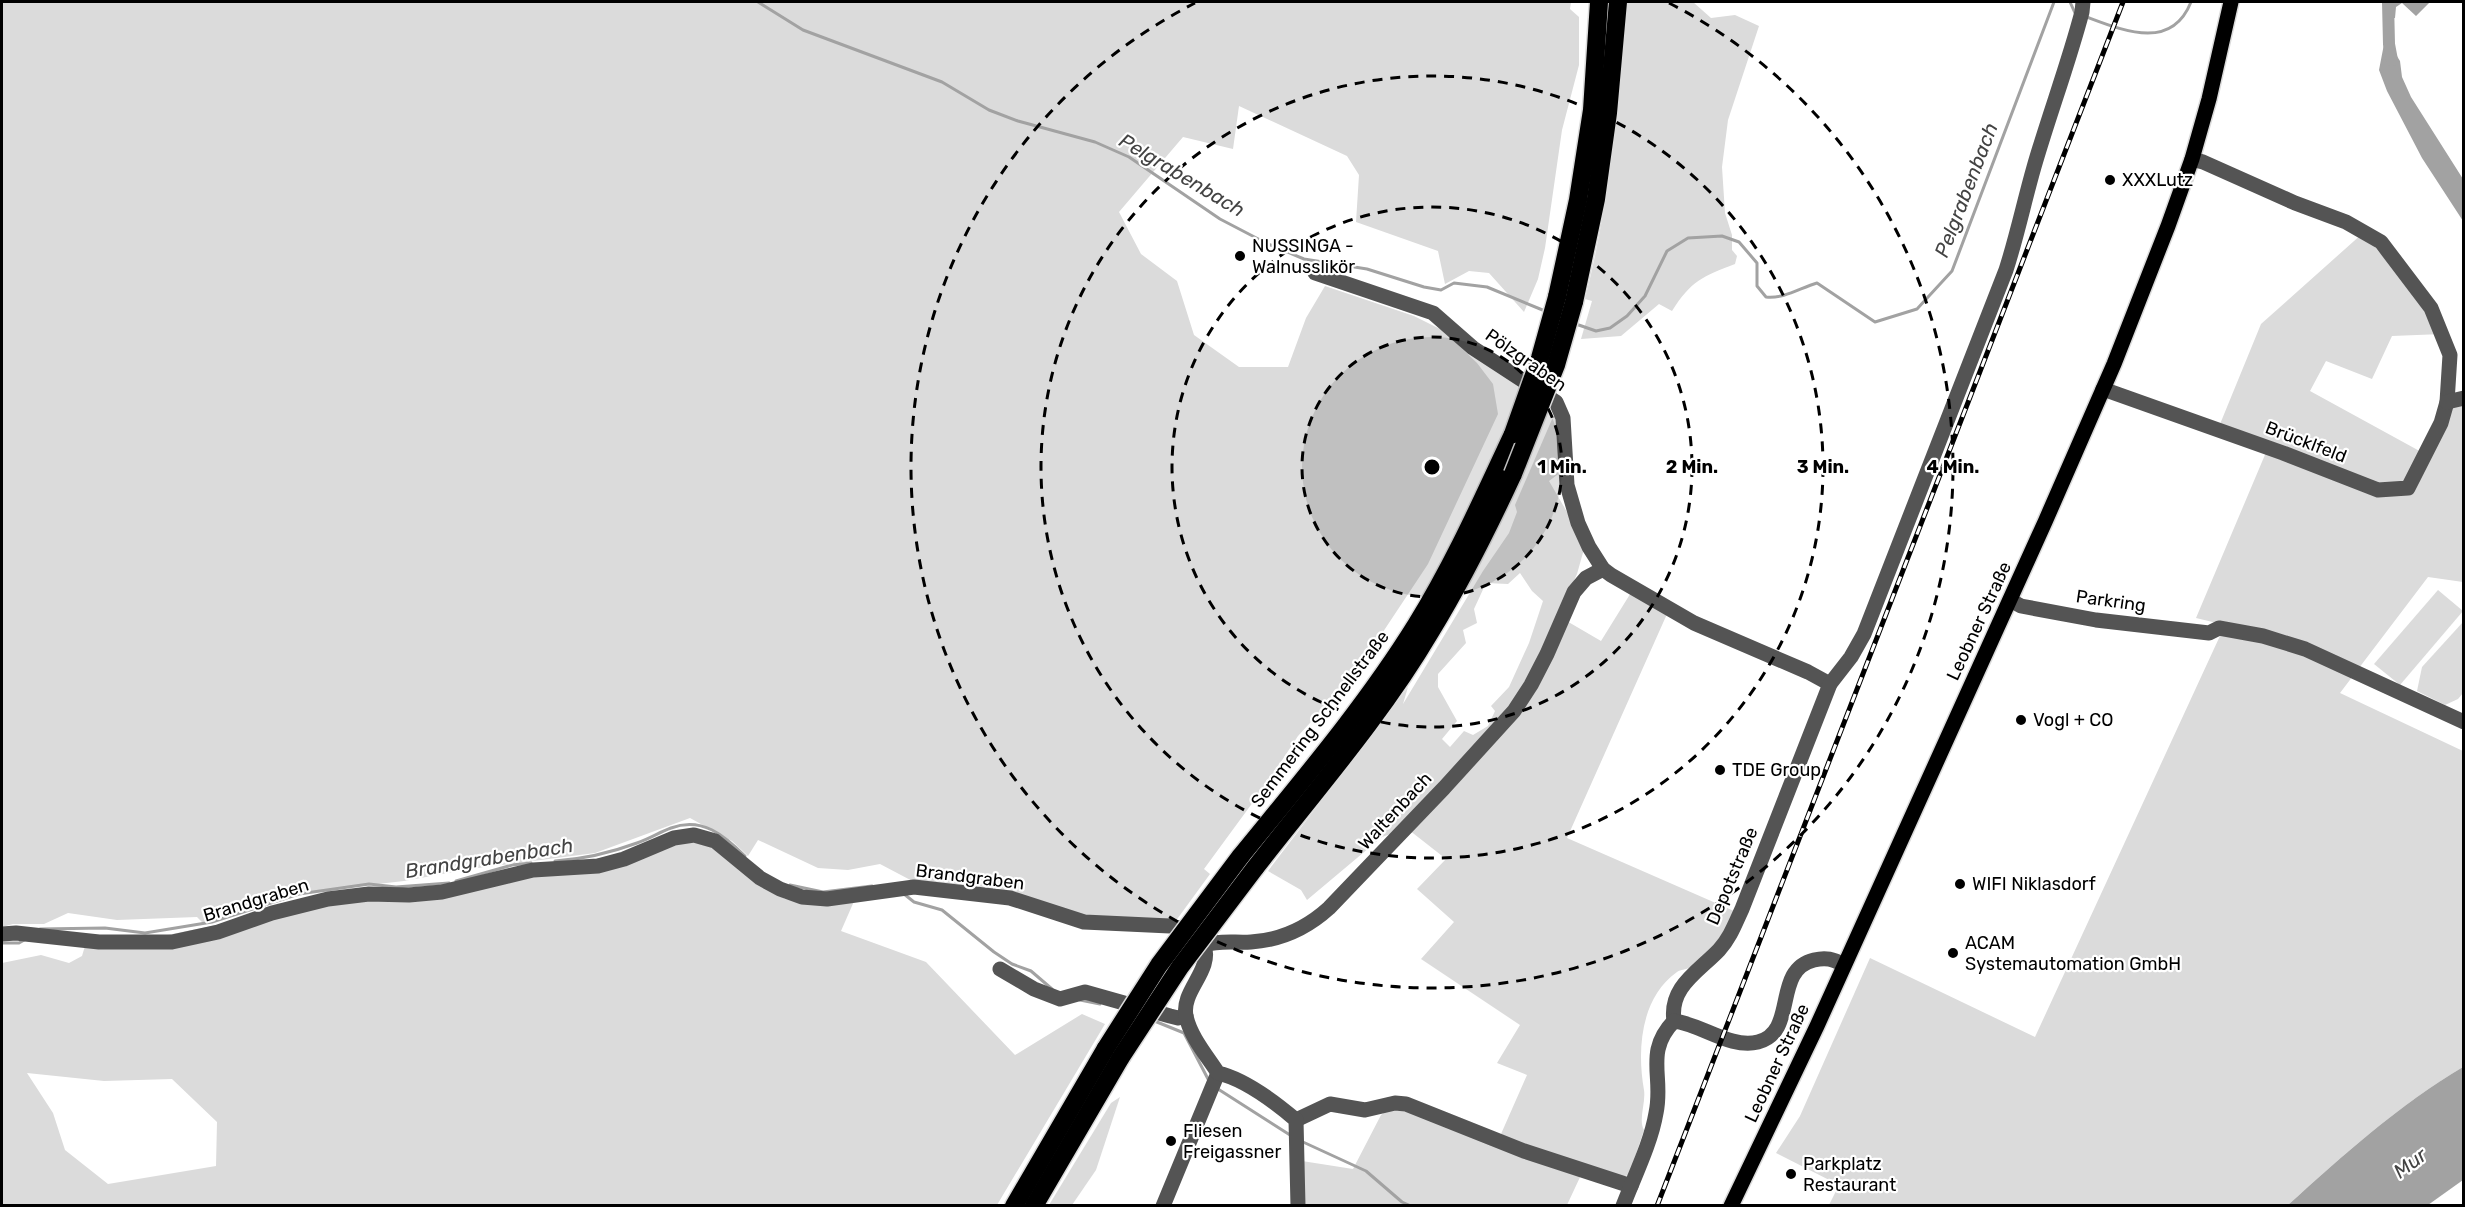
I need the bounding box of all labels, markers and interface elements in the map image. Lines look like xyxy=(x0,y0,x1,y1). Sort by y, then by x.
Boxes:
water label: Pelgrabenbach xyxy=(1929,119,2003,261)
water label: Pelgrabenbach xyxy=(1115,128,1249,222)
place label: XXXLutz xyxy=(2122,169,2193,191)
marker: XXXLutz xyxy=(2103,173,2117,187)
place label: NUSSINGA - Walnusslikör xyxy=(1252,235,1355,278)
marker: NUSSINGA - Walnusslikör xyxy=(1233,249,1247,263)
street label: Pölzgraben xyxy=(1481,324,1571,396)
street label: Brücklfeld xyxy=(2262,416,2350,468)
text: 1 Min. xyxy=(1537,456,1587,478)
text: 2 Min. xyxy=(1666,456,1718,478)
text: 3 Min. xyxy=(1797,456,1849,478)
text: 4 Min. xyxy=(1927,456,1979,478)
centre of rings xyxy=(1422,457,1442,477)
street label: Leobner Straße xyxy=(1942,558,2016,684)
street label: Parkring xyxy=(2075,585,2147,617)
street label: Semmering Schnellstraße xyxy=(1246,626,1394,812)
place label: Vogl + CO xyxy=(2033,709,2114,731)
marker: Vogl + CO xyxy=(2014,713,2028,727)
place label: TDE Group xyxy=(1732,759,1821,781)
marker: TDE Group xyxy=(1713,763,1727,777)
street label: Waltenbach xyxy=(1354,768,1436,854)
street label: Depotstraße xyxy=(1702,824,1762,928)
water label: Brandgrabenbach xyxy=(403,833,575,883)
street label: Brandgraben xyxy=(914,859,1026,895)
street label: Brandgraben xyxy=(201,873,311,927)
place label: WIFI Niklasdorf xyxy=(1972,873,2096,895)
marker: WIFI Niklasdorf xyxy=(1953,877,1967,891)
place label: ACAM Systemautomation GmbH xyxy=(1965,932,2181,975)
marker: ACAM Systemautomation GmbH xyxy=(1946,946,1960,960)
street label: Leobner Straße xyxy=(1740,1000,1814,1126)
place label: Fliesen Freigassner xyxy=(1183,1120,1281,1163)
marker: Fliesen Freigassner xyxy=(1164,1134,1178,1148)
water label: Mur xyxy=(2389,1142,2433,1183)
place label: Parkplatz Restaurant xyxy=(1803,1153,1896,1196)
marker: Parkplatz Restaurant xyxy=(1784,1167,1798,1181)

